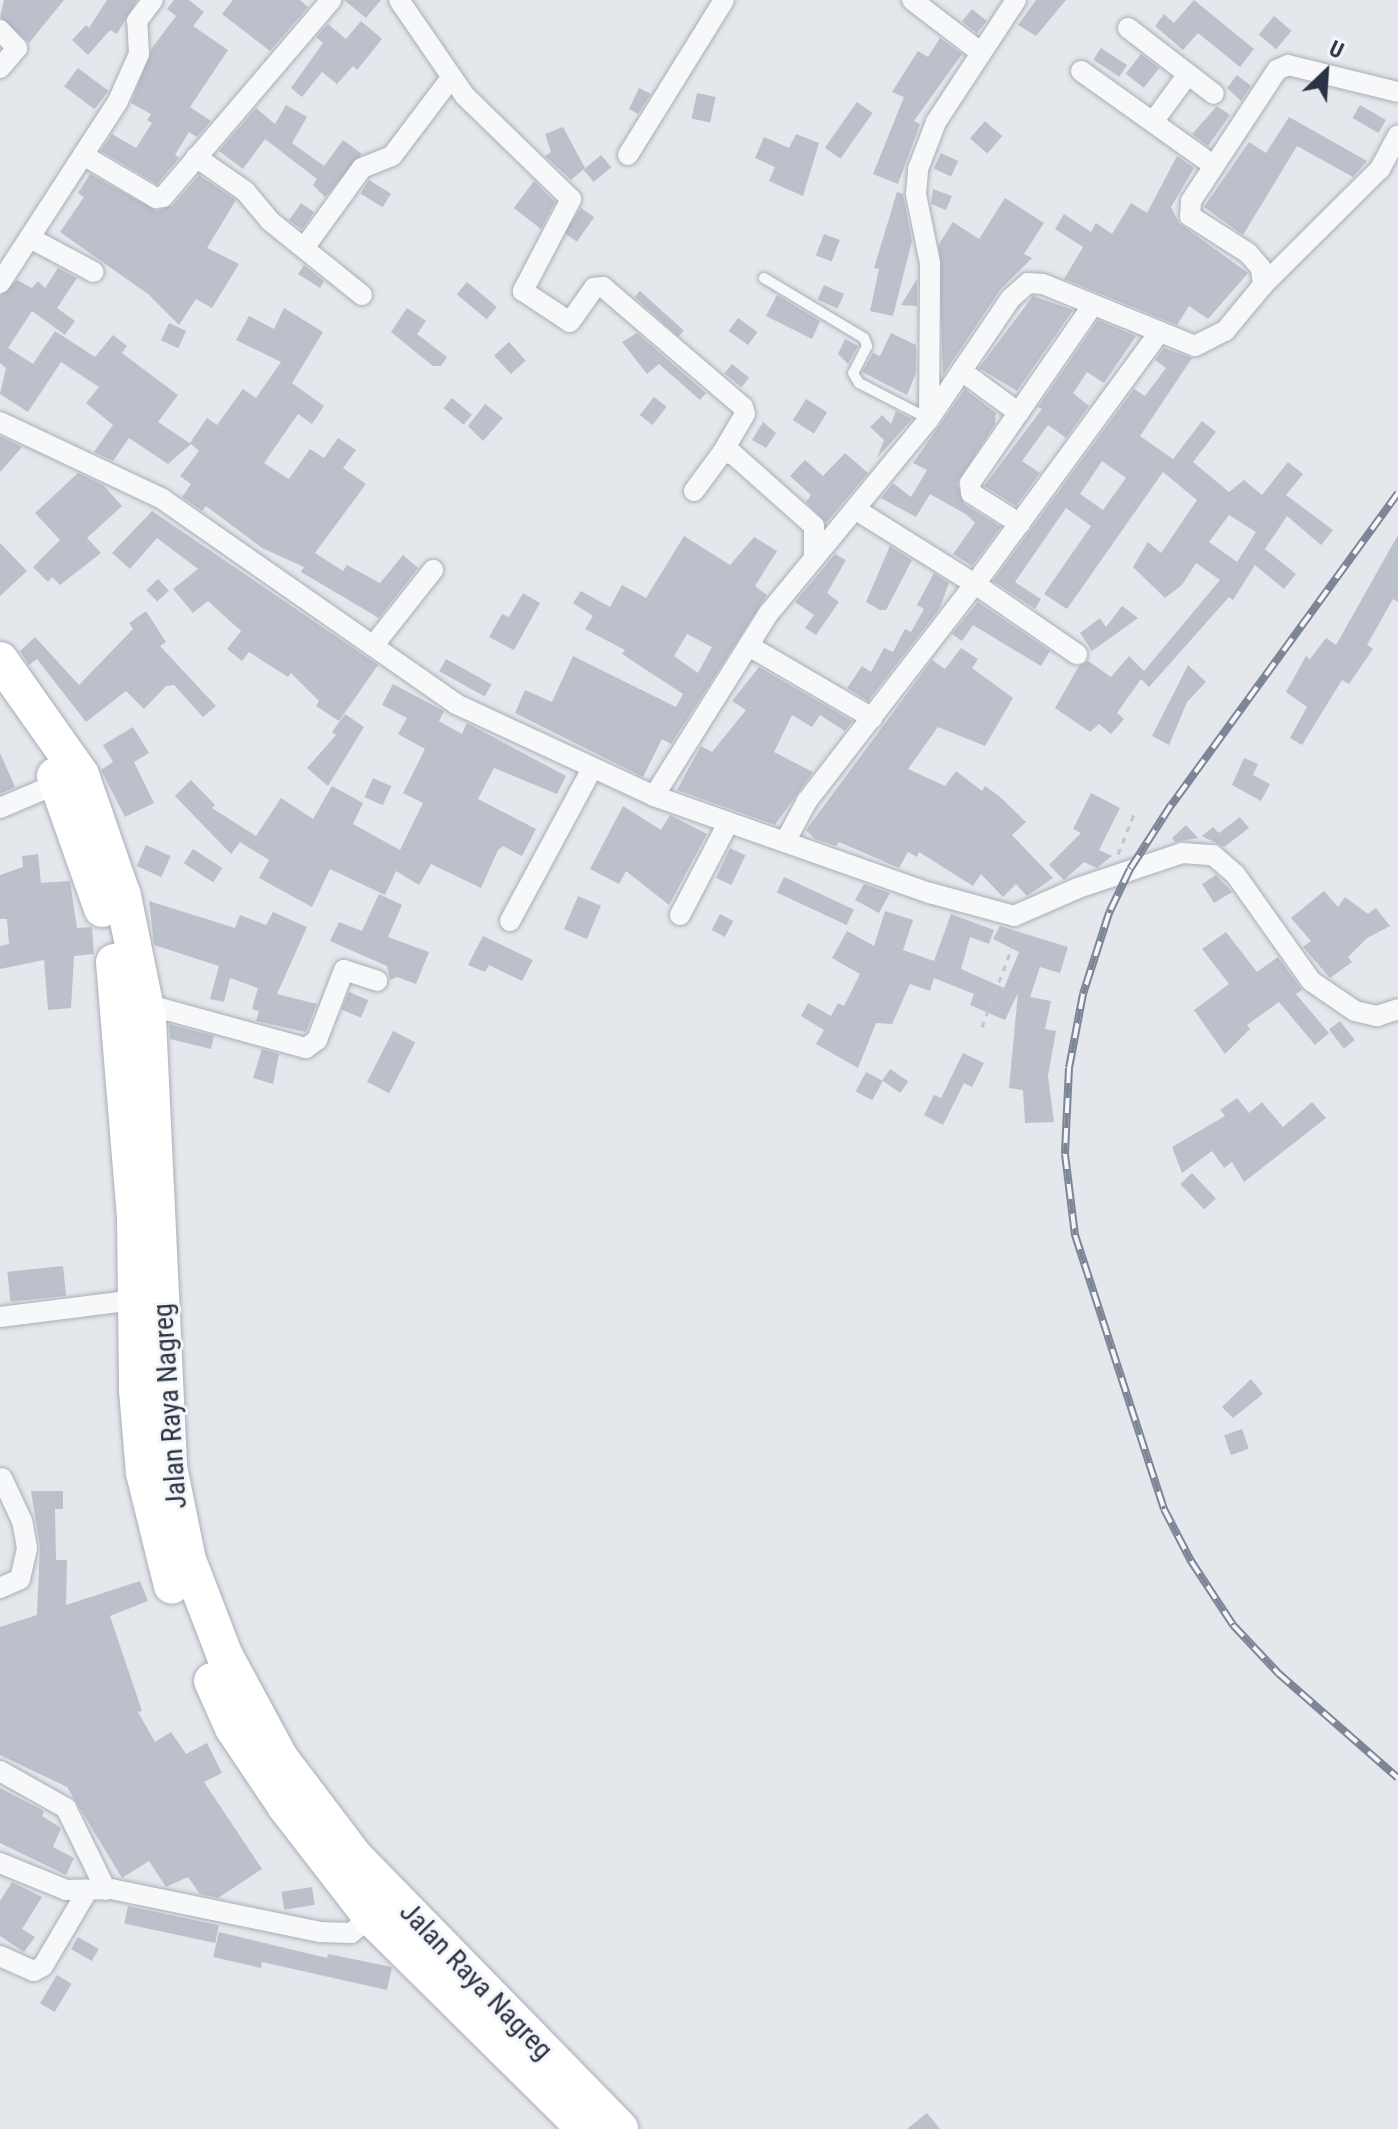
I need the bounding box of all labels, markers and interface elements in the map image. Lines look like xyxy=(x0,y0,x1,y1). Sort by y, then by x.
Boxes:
north arrow xyxy=(1286,32,1366,112)
text: U xyxy=(1325,36,1347,64)
street label: Jalan Raya Nagreg xyxy=(146,1302,194,1510)
street label: Jalan Raya Nagreg xyxy=(392,1895,560,2067)

